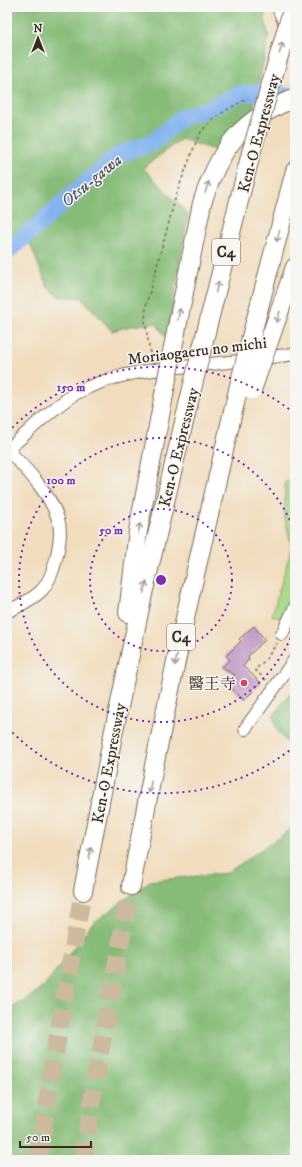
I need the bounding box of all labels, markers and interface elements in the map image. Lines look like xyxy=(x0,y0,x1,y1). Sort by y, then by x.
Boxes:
north arrow xyxy=(18,18,58,58)
text: N xyxy=(33,22,43,36)
one-way arrow xyxy=(278,42,285,55)
street label: Ken-O Expressway xyxy=(233,71,285,195)
water label: Otsu-gawa xyxy=(57,149,127,212)
one-way arrow xyxy=(204,181,211,194)
one-way arrow xyxy=(274,229,281,242)
road number: C4 xyxy=(212,239,240,265)
one-way arrow xyxy=(214,280,222,293)
one-way arrow xyxy=(176,308,184,321)
one-way arrow xyxy=(273,311,281,323)
street label: Moriaogaeru no michi xyxy=(126,333,268,369)
text: 150 m xyxy=(57,380,85,395)
street label: Ken-O Expressway xyxy=(154,385,204,509)
text: 100 m xyxy=(47,473,75,488)
text: 50 m xyxy=(98,523,123,538)
one-way arrow xyxy=(135,523,143,536)
centre of rings xyxy=(154,573,168,587)
one-way arrow xyxy=(141,581,149,594)
road number: C4 xyxy=(167,624,195,650)
one-way arrow xyxy=(172,653,180,666)
place label: 醫王寺 xyxy=(188,674,236,694)
marker: 醫王寺 xyxy=(239,678,249,688)
street label: Ken-O Expressway xyxy=(88,701,131,825)
one-way arrow xyxy=(146,781,154,794)
one-way arrow xyxy=(87,847,95,860)
scale bar xyxy=(20,1123,91,1149)
text: 50 m xyxy=(26,1130,50,1145)

